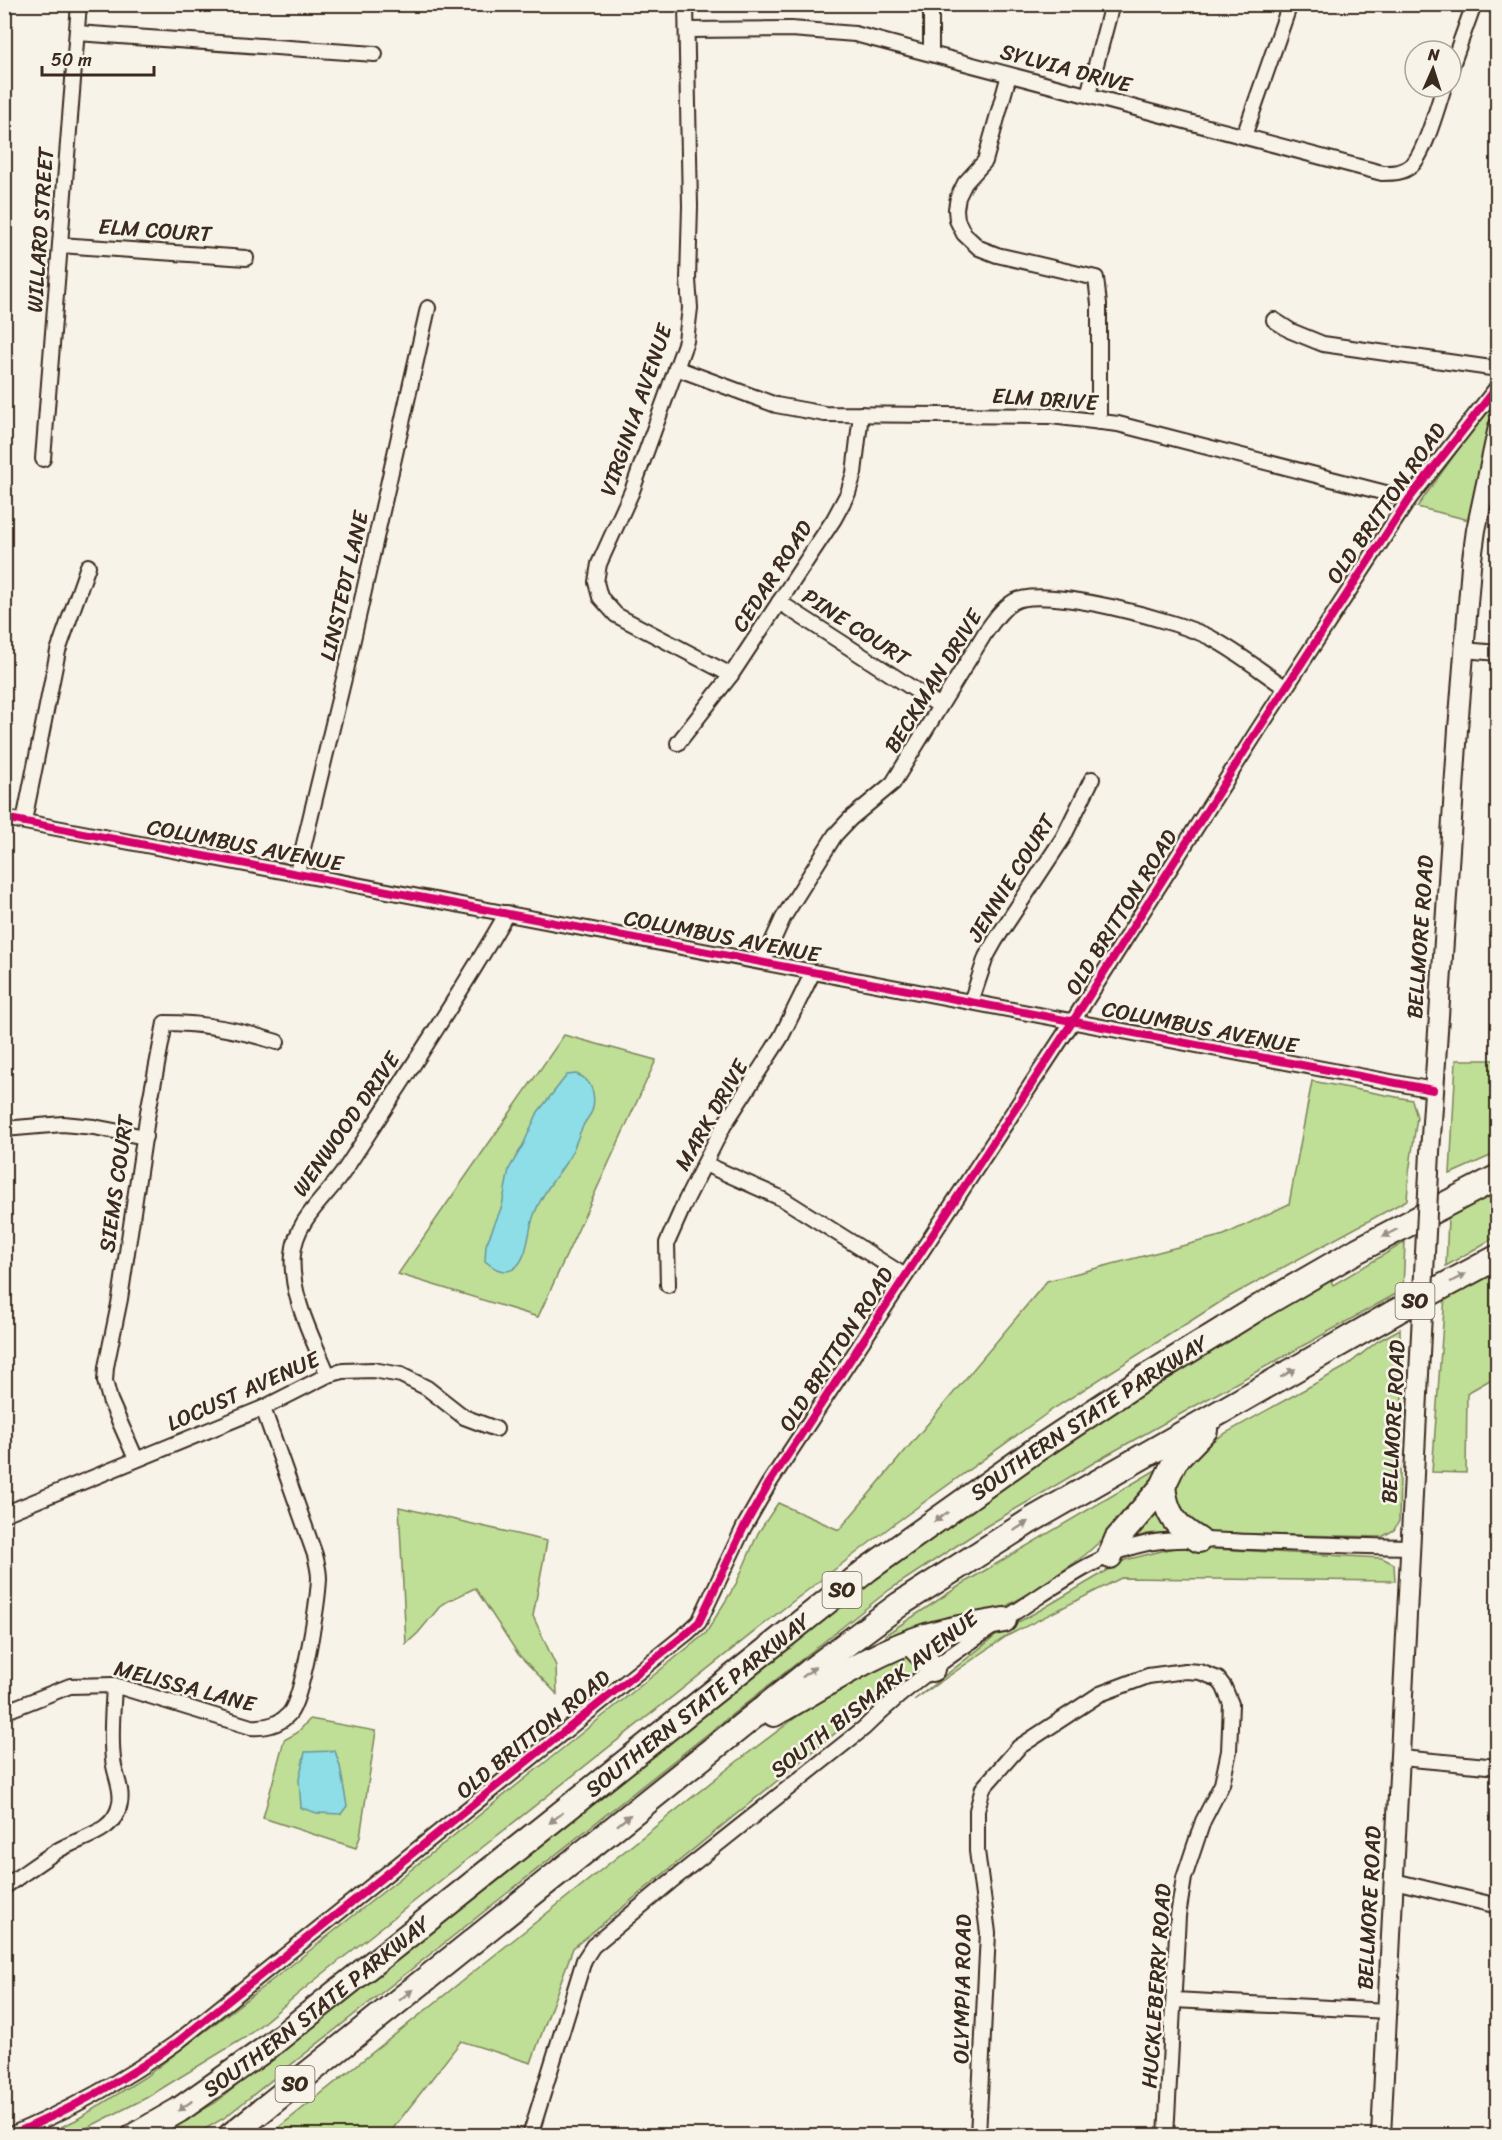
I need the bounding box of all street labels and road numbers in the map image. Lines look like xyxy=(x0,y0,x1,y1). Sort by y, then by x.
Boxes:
street label: SYLVIA DRIVE xyxy=(996,32,1138,105)
street label: WILLARD STREET xyxy=(15,145,65,314)
street label: ELM COURT xyxy=(97,207,214,253)
street label: VIRGINIA AVENUE xyxy=(588,317,684,501)
street label: ELM DRIVE xyxy=(991,376,1101,422)
street label: OLD BRITTON ROAD xyxy=(1315,414,1457,592)
street label: LINSTEDT LANE xyxy=(308,506,381,665)
street label: CEDAR ROAD xyxy=(721,512,823,640)
street label: PINE COURT xyxy=(794,577,919,677)
street label: BECKMAN DRIVE xyxy=(873,600,994,761)
street label: JENNIE COURT xyxy=(956,805,1066,951)
street label: COLUMBUS AVENUE xyxy=(144,807,348,883)
street label: OLD BRITTON ROAD xyxy=(1054,821,1188,1003)
street label: BELLMORE ROAD xyxy=(1395,853,1445,1020)
street label: COLUMBUS AVENUE xyxy=(621,898,825,974)
street label: COLUMBUS AVENUE xyxy=(1099,989,1303,1065)
street label: WENWOOD DRIVE xyxy=(281,1042,412,1205)
street label: MARK DRIVE xyxy=(663,1050,760,1178)
street label: SIEMS COURT xyxy=(87,1112,145,1255)
street label: OLD BRITTON ROAD xyxy=(768,1259,904,1439)
road number: SO xyxy=(1396,1283,1434,1319)
street label: SOUTHERN STATE PARKWAY xyxy=(961,1323,1217,1511)
street label: BELLMORE ROAD xyxy=(1369,1338,1417,1505)
street label: LOCUST AVENUE xyxy=(160,1339,327,1442)
road number: SO xyxy=(822,1572,862,1608)
street label: SOUTH BISMARK AVENUE xyxy=(761,1599,988,1788)
street label: SOUTHERN STATE PARKWAY xyxy=(576,1601,820,1807)
street label: MELISSA LANE xyxy=(110,1648,262,1724)
street label: OLD BRITTON ROAD xyxy=(447,1659,619,1809)
street label: BELLMORE ROAD xyxy=(1345,1824,1393,1991)
street label: HUCKLEBERRY ROAD xyxy=(1129,1882,1183,2090)
street label: SOUTHERN STATE PARKWAY xyxy=(198,1910,432,2102)
street label: OLYMPIA ROAD xyxy=(941,1914,983,2064)
road number: SO xyxy=(276,2066,314,2102)

